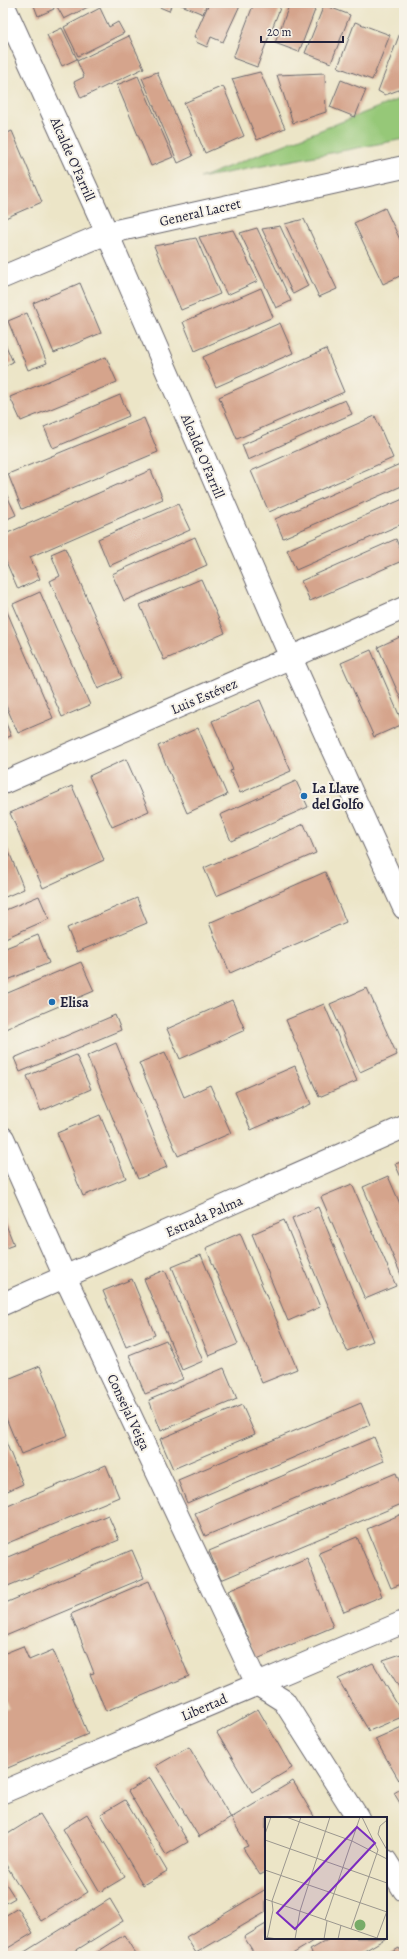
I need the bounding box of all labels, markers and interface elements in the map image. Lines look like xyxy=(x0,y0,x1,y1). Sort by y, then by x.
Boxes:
scale bar xyxy=(261,18,343,44)
text: 20 m xyxy=(267,24,291,40)
street label: Alcalde O'Farrill xyxy=(45,113,100,205)
street label: General Lacret xyxy=(158,194,243,231)
street label: Alcalde O'Farrill xyxy=(176,410,229,502)
street label: Luis Estévez xyxy=(168,674,240,719)
place label: La Llave del Golfo xyxy=(312,779,364,814)
marker: La Llave del Golfo xyxy=(299,791,309,801)
place label: Elisa xyxy=(60,993,89,1012)
marker: Elisa xyxy=(47,997,57,1007)
street label: Estrada Palma xyxy=(163,1191,246,1242)
street label: Consejal Veiga xyxy=(103,1371,155,1454)
street label: Libertad xyxy=(178,1689,231,1726)
inset map xyxy=(265,1817,387,1939)

